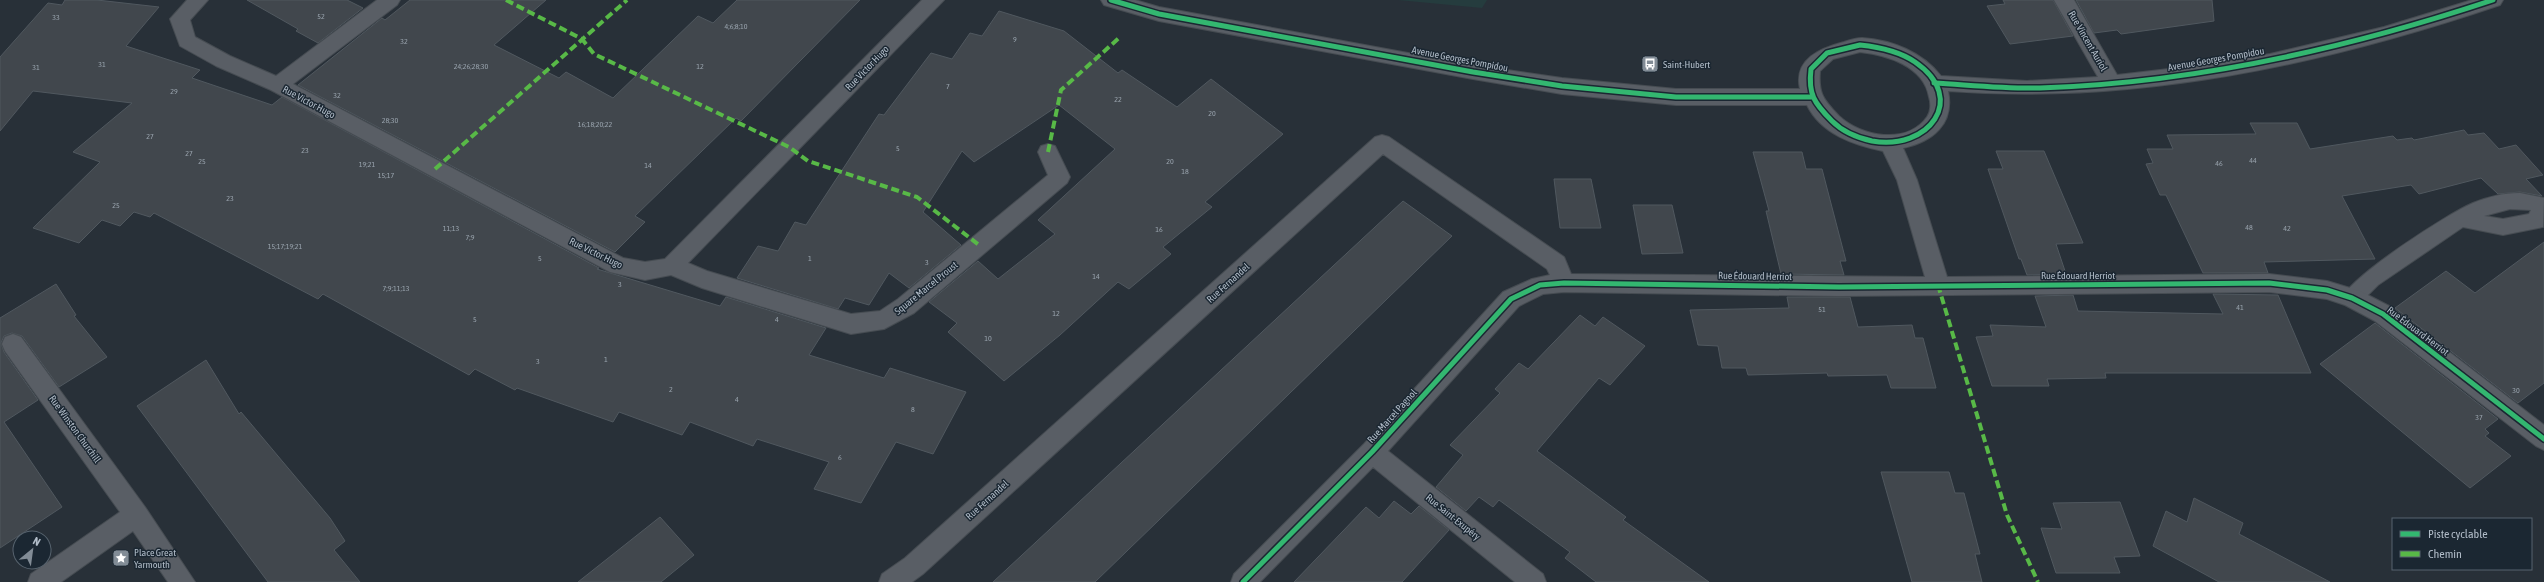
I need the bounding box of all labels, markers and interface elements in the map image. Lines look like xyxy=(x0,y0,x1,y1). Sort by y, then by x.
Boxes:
street label: Rue Vincent Auriol xyxy=(2066,9,2110,73)
house number: 52 xyxy=(317,12,325,21)
house number: 33 xyxy=(52,13,60,22)
house number: 4;6;8;10 xyxy=(724,22,748,31)
house number: 9 xyxy=(1013,35,1017,44)
house number: 32 xyxy=(400,37,408,46)
street label: Rue Victor Hugo xyxy=(843,43,891,93)
street label: Avenue Georges Pompidou xyxy=(1411,44,1509,74)
street label: Avenue Georges Pompidou xyxy=(2167,45,2265,73)
bus stop icon: Saint-Hubert xyxy=(1640,54,1660,74)
place label: Saint-Hubert xyxy=(1663,59,1710,70)
house number: 31 xyxy=(98,60,106,69)
house number: 24;26;28;30 xyxy=(454,62,488,71)
house number: 12 xyxy=(696,62,704,71)
house number: 31 xyxy=(32,63,40,72)
house number: 7 xyxy=(946,82,950,91)
street label: Rue Victor Hugo xyxy=(281,84,337,121)
house number: 29 xyxy=(170,87,178,96)
house number: 32 xyxy=(333,91,341,100)
house number: 22 xyxy=(1114,95,1122,104)
house number: 20 xyxy=(1208,109,1216,118)
house number: 28;30 xyxy=(382,116,398,125)
house number: 16;18;20;22 xyxy=(578,120,612,129)
house number: 27 xyxy=(146,132,154,141)
house number: 5 xyxy=(896,144,900,153)
house number: 23 xyxy=(301,146,309,155)
house number: 27 xyxy=(185,149,193,158)
house number: 44 xyxy=(2249,156,2257,165)
house number: 25 xyxy=(198,157,206,166)
house number: 20 xyxy=(1166,157,1174,166)
house number: 46 xyxy=(2215,159,2223,168)
house number: 19;21 xyxy=(359,160,375,169)
house number: 14 xyxy=(644,161,652,170)
house number: 18 xyxy=(1181,167,1189,176)
house number: 15;17 xyxy=(378,171,394,180)
house number: 23 xyxy=(226,194,234,203)
house number: 25 xyxy=(112,201,120,210)
house number: 48 xyxy=(2245,223,2253,232)
house number: 11;13 xyxy=(443,224,459,233)
house number: 42 xyxy=(2283,224,2291,233)
house number: 16 xyxy=(1155,225,1163,234)
house number: 7;9 xyxy=(466,233,475,242)
street label: Rue Victor Hugo xyxy=(568,235,625,271)
house number: 15;17;19;21 xyxy=(268,242,302,251)
house number: 5 xyxy=(538,254,542,263)
house number: 1 xyxy=(808,254,812,263)
house number: 3 xyxy=(925,258,929,267)
street label: Square Marcel Proust xyxy=(892,259,960,317)
street label: Rue Fernandel xyxy=(1204,261,1252,305)
street label: Rue Édouard Herriot xyxy=(1718,270,1792,282)
street label: Rue Édouard Herriot xyxy=(2041,270,2115,281)
house number: 14 xyxy=(1092,272,1100,281)
house number: 3 xyxy=(618,280,622,289)
house number: 7;9;11;13 xyxy=(383,284,410,293)
house number: 41 xyxy=(2236,303,2244,312)
street label: Rue Édouard Herriot xyxy=(2385,304,2451,358)
house number: 51 xyxy=(1818,305,1826,314)
house number: 12 xyxy=(1052,309,1060,318)
house number: 5 xyxy=(473,315,477,324)
house number: 4 xyxy=(775,315,779,324)
house number: 10 xyxy=(984,334,992,343)
house number: 1 xyxy=(604,355,608,364)
house number: 3 xyxy=(536,357,540,366)
house number: 2 xyxy=(669,385,673,394)
house number: 30 xyxy=(2512,386,2520,395)
street label: Rue Marcel Pagnol xyxy=(1365,387,1419,445)
street label: Rue Winston Churchill xyxy=(47,393,103,465)
house number: 4 xyxy=(735,395,739,404)
house number: 8 xyxy=(911,405,915,414)
house number: 37 xyxy=(2475,413,2483,422)
house number: 6 xyxy=(838,453,842,462)
street label: Rue Fernandel xyxy=(963,478,1011,522)
street label: Rue Saint-Exupéry xyxy=(1424,492,1482,542)
legend xyxy=(2392,518,2532,570)
text: Piste cyclable xyxy=(2428,527,2488,541)
north arrow xyxy=(12,530,52,570)
text: N xyxy=(31,534,43,548)
place label: Place Great Yarmouth xyxy=(134,547,176,570)
text: Chemin xyxy=(2428,547,2462,561)
place icon: Place Great Yarmouth xyxy=(111,548,131,568)

